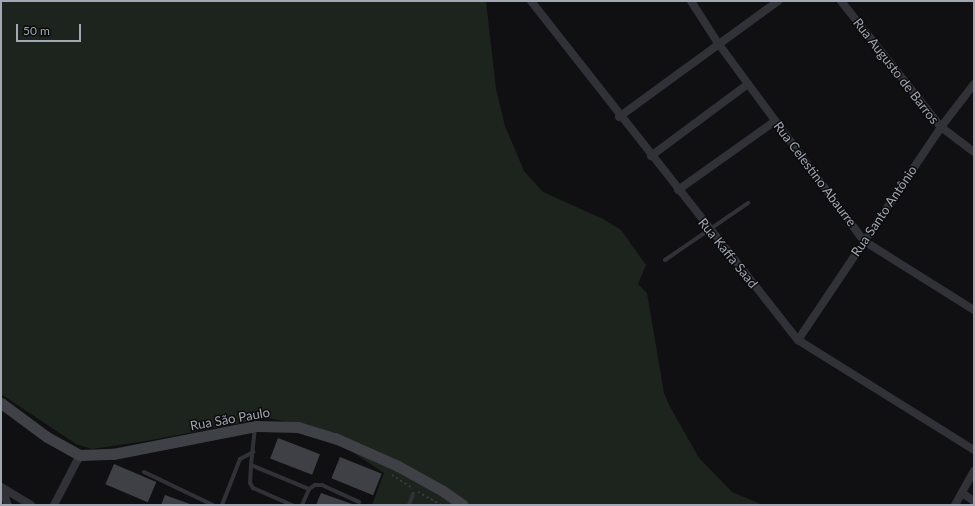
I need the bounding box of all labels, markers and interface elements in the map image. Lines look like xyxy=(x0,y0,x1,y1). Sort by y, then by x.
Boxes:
street label: Rua Augusto de Barros xyxy=(850,15,942,127)
scale bar xyxy=(18,16,83,42)
text: 50 m xyxy=(23,23,50,38)
street label: Rua Celestino Abaurre xyxy=(770,118,860,230)
street label: Rua Santo Antônio xyxy=(848,162,920,260)
street label: Rua Kaffa Saad xyxy=(695,215,761,291)
street label: Rua São Paulo xyxy=(189,404,271,434)

